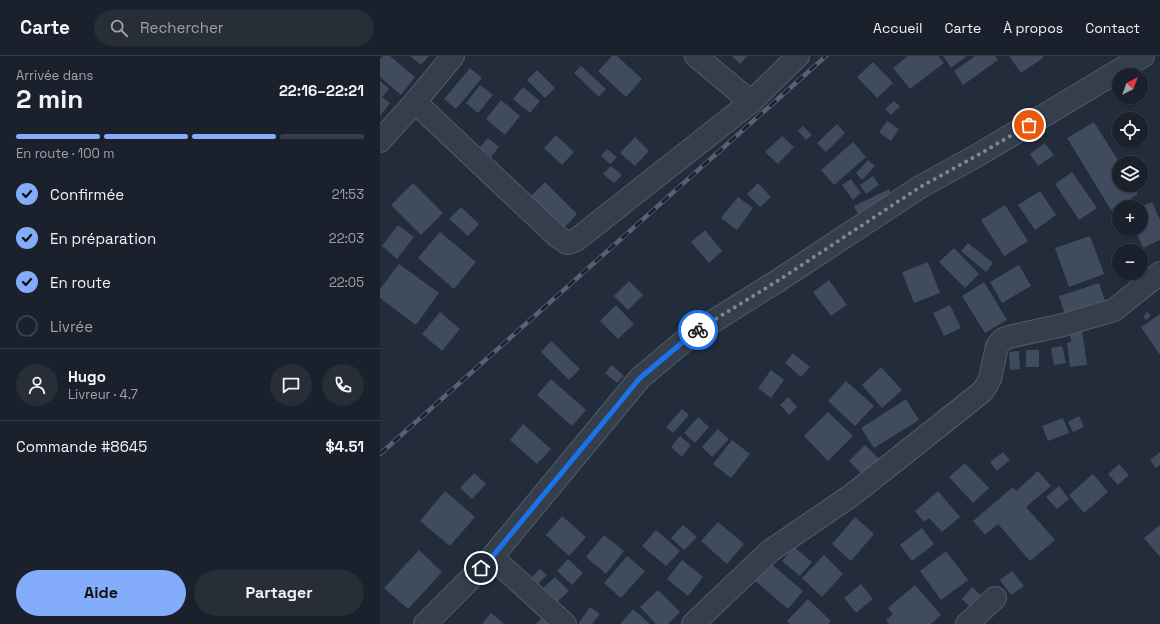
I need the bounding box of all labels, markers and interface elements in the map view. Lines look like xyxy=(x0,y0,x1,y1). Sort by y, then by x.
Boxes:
search box xyxy=(94,10,374,46)
text: Carte xyxy=(20,15,70,40)
icon: search xyxy=(108,17,130,39)
text: Rechercher xyxy=(140,18,224,37)
text: Accueil xyxy=(873,19,922,37)
text: Carte xyxy=(944,19,981,37)
text: À propos xyxy=(1003,19,1063,37)
text: Contact xyxy=(1085,19,1140,37)
text: Arrivée dans xyxy=(16,67,93,84)
north arrow xyxy=(1112,68,1148,104)
map controls xyxy=(1112,68,1148,280)
text: 22:16–22:21 xyxy=(279,81,364,100)
text: 2 min xyxy=(16,82,83,116)
pin xyxy=(1012,108,1046,142)
button: locate xyxy=(1112,112,1148,148)
icon: bag xyxy=(1018,114,1040,136)
text: En route · 100 m xyxy=(16,145,114,162)
button: layers xyxy=(1112,156,1148,192)
icon: check xyxy=(16,183,38,205)
text: Confirmée xyxy=(50,185,124,204)
text: 21:53 xyxy=(332,186,364,203)
button: + xyxy=(1112,200,1148,236)
icon: check xyxy=(16,227,38,249)
text: En préparation xyxy=(50,229,156,248)
text: 22:03 xyxy=(329,230,364,247)
button: − xyxy=(1112,244,1148,280)
icon: check xyxy=(16,271,38,293)
text: En route xyxy=(50,273,111,292)
text: 22:05 xyxy=(329,274,364,291)
courier xyxy=(678,310,718,350)
text: Livrée xyxy=(50,317,93,336)
icon: bike xyxy=(687,319,709,341)
button: person xyxy=(16,364,58,406)
button: chat xyxy=(270,364,312,406)
button: phone xyxy=(322,364,364,406)
text: Hugo xyxy=(68,367,106,386)
text: Livreur · 4.7 xyxy=(68,386,138,403)
text: Commande #8645 xyxy=(16,437,147,456)
text: $4.51 xyxy=(325,437,364,456)
pin xyxy=(464,551,498,585)
icon: home xyxy=(470,557,492,579)
button: Aide xyxy=(16,570,186,616)
button: Partager xyxy=(194,570,364,616)

